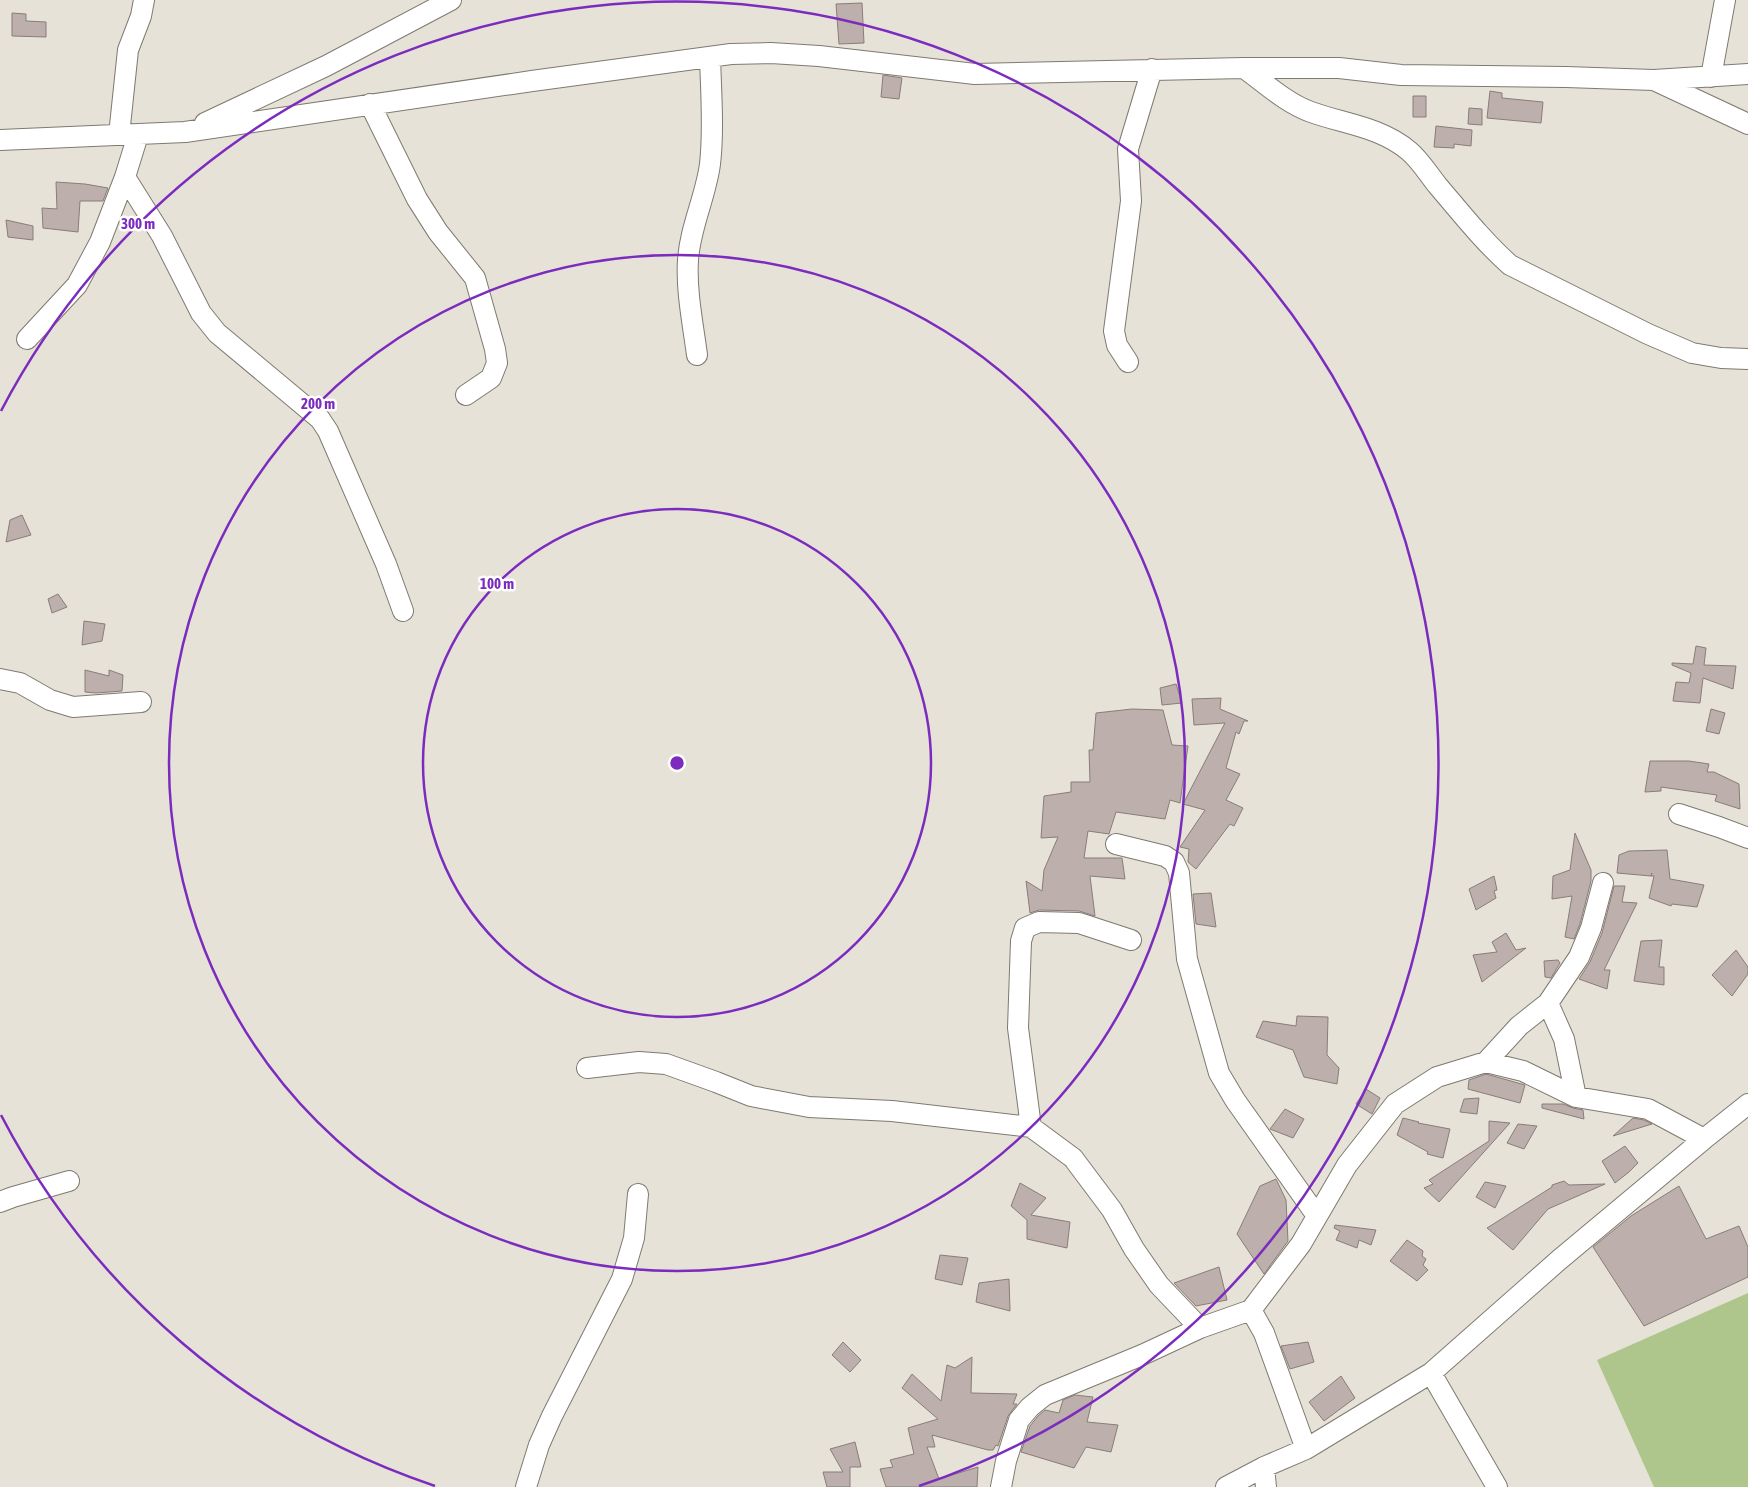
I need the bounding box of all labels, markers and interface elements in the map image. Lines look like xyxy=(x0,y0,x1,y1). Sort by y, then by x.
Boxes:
text: 300 m xyxy=(121,215,155,232)
text: 200 m xyxy=(301,395,335,412)
text: 100 m xyxy=(480,575,514,592)
centre of rings xyxy=(668,754,686,772)

